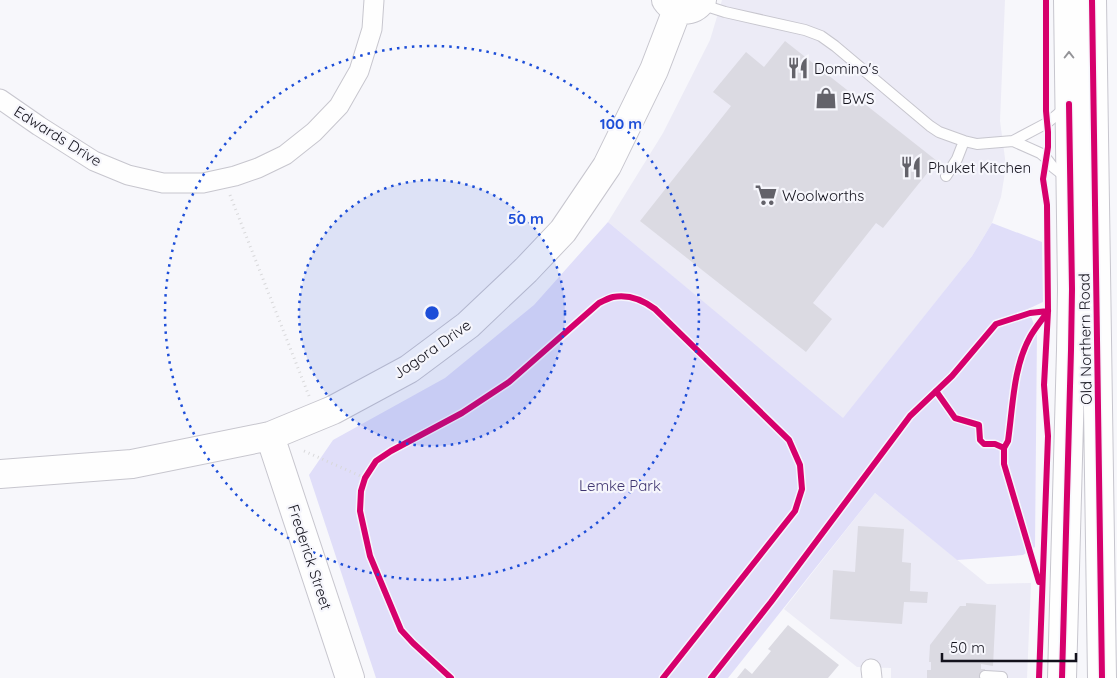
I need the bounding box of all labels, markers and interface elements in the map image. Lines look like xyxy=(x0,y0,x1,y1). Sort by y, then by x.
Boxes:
one-way arrow xyxy=(1064,51,1074,58)
restaurant icon: Domino's xyxy=(785,55,811,81)
place label: Domino's xyxy=(814,59,879,78)
shop icon: BWS xyxy=(813,85,839,111)
place label: BWS xyxy=(842,89,874,108)
street label: Edwards Drive xyxy=(11,102,105,170)
text: 100 m xyxy=(600,114,642,133)
restaurant icon: Phuket Kitchen xyxy=(898,154,924,180)
place label: Phuket Kitchen xyxy=(928,158,1031,177)
supermarket icon: Woolworths xyxy=(753,182,779,208)
place label: Woolworths xyxy=(782,186,864,205)
text: 50 m xyxy=(508,209,544,228)
street label: Old Northern Road xyxy=(1074,273,1096,405)
centre of rings xyxy=(423,304,441,322)
street label: Jagora Drive xyxy=(389,315,475,383)
park label: Lemke Park xyxy=(579,476,661,495)
street label: Frederick Street xyxy=(284,502,336,612)
scale bar xyxy=(942,630,1076,662)
text: 50 m xyxy=(950,638,985,657)

